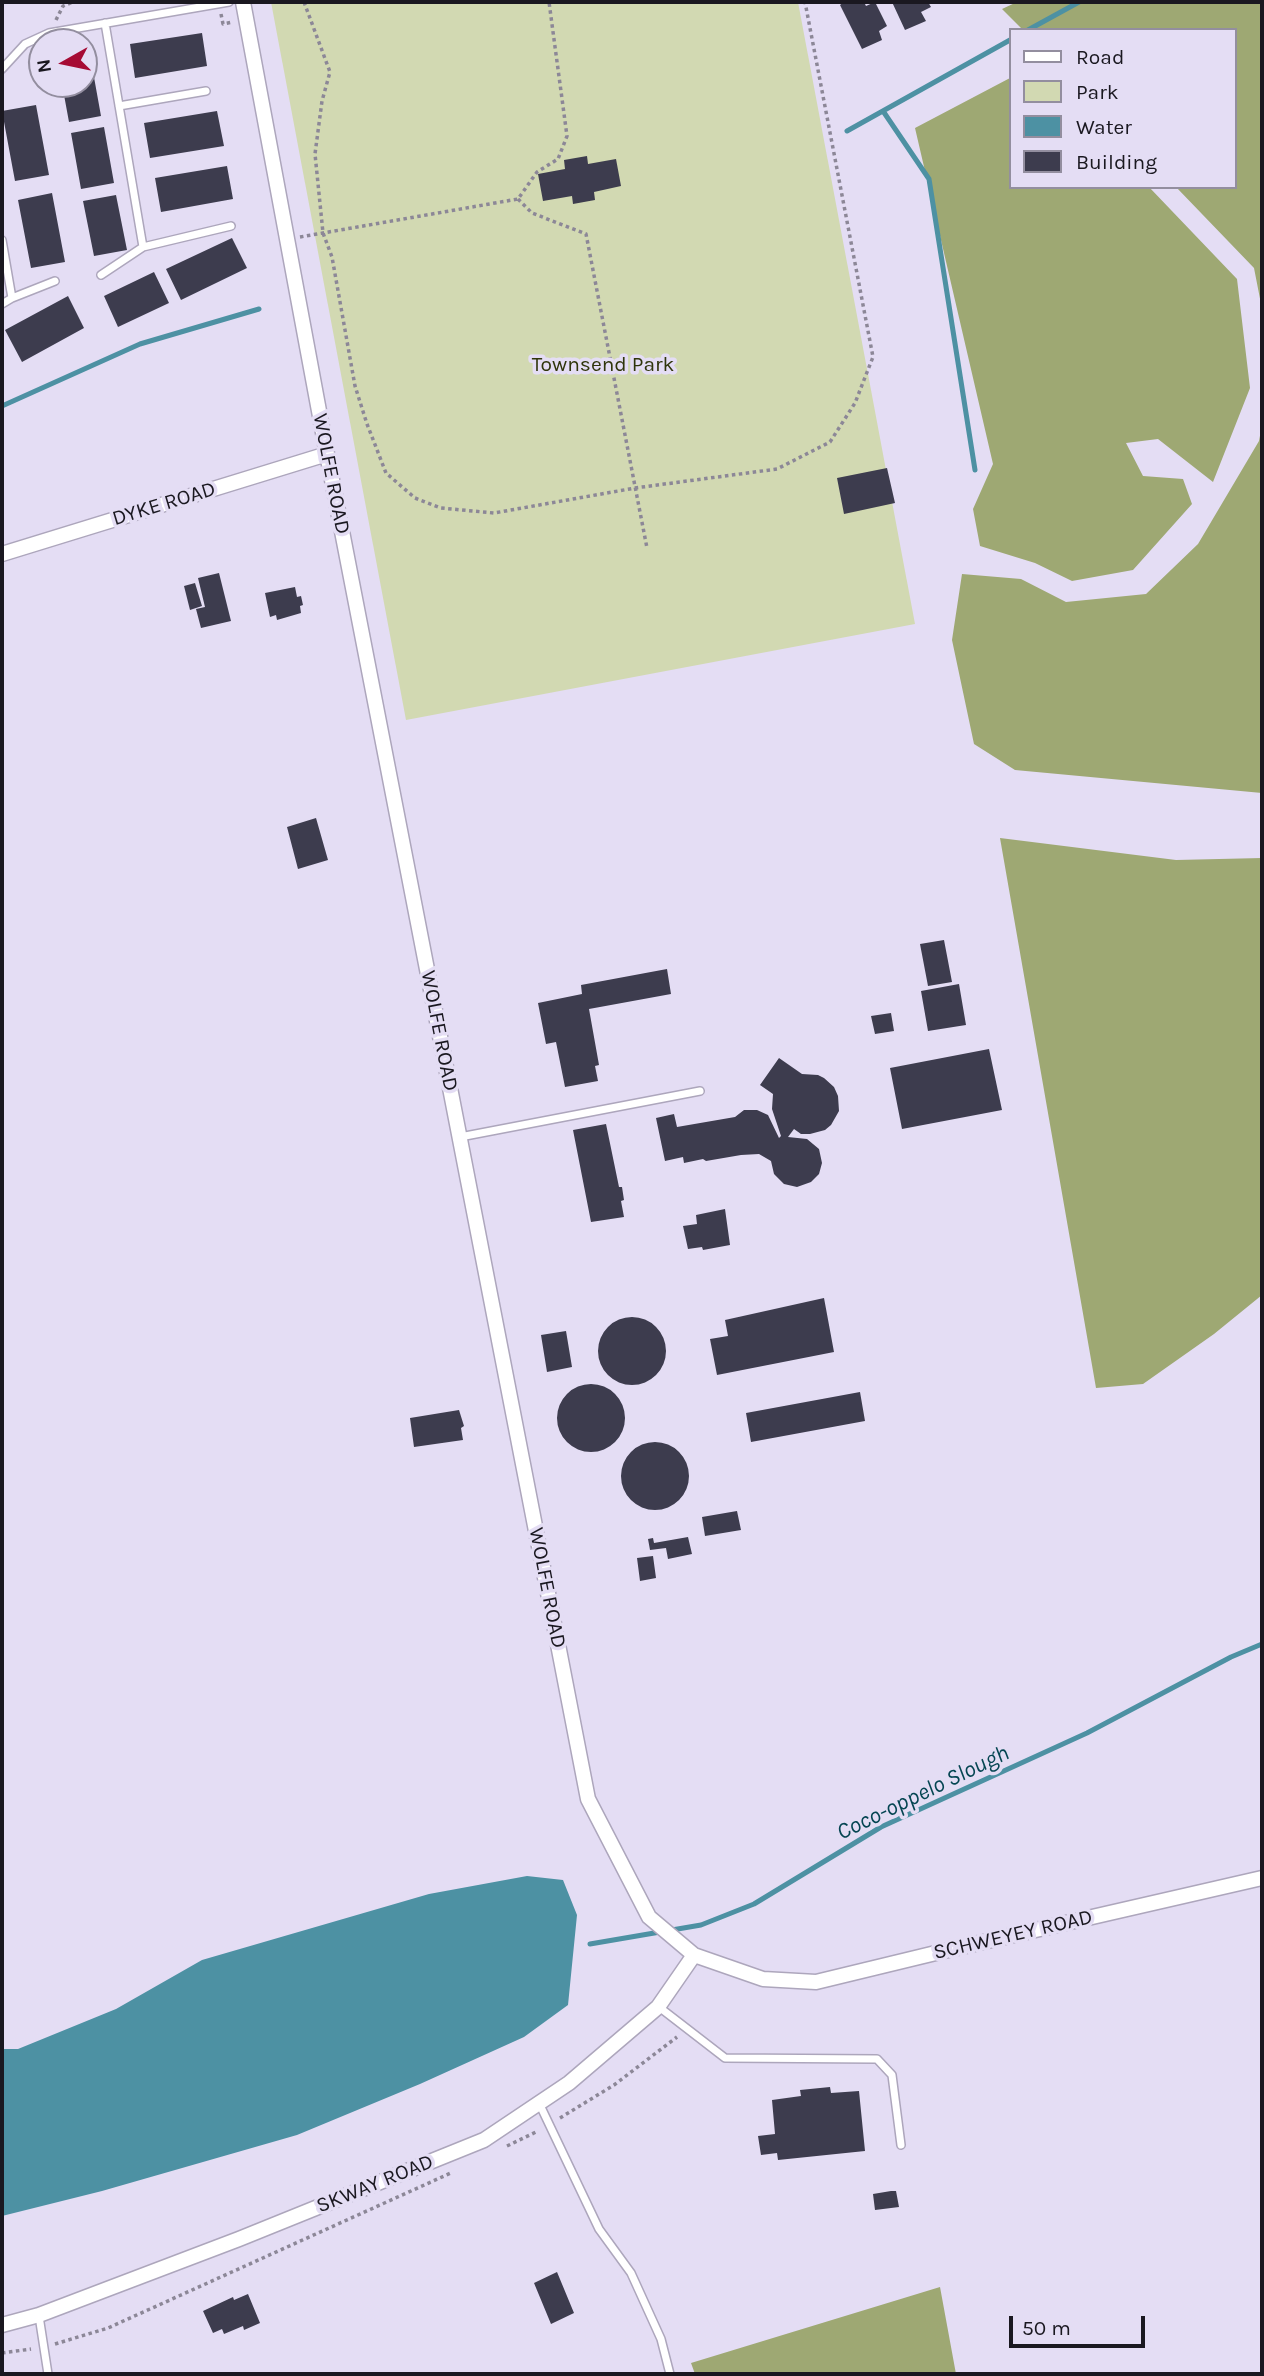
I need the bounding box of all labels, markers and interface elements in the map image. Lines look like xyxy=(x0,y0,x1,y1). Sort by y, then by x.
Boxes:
north arrow xyxy=(28,28,98,98)
legend xyxy=(1009,28,1236,189)
text: Road xyxy=(1076,45,1124,69)
text: N xyxy=(32,58,56,74)
text: Park xyxy=(1076,80,1119,104)
text: Water xyxy=(1076,115,1132,139)
text: Building xyxy=(1076,150,1157,174)
park label: Townsend Park xyxy=(532,352,674,378)
street label: WOLFE ROAD xyxy=(307,412,355,536)
street label: DYKE ROAD xyxy=(109,476,219,532)
street label: WOLFE ROAD xyxy=(415,969,463,1093)
street label: WOLFE ROAD xyxy=(523,1526,571,1650)
water label: Coco-oppelo Slough xyxy=(832,1739,1014,1847)
street label: SCHWEYEY ROAD xyxy=(931,1904,1095,1966)
street label: SKWAY ROAD xyxy=(313,2149,437,2219)
scale bar xyxy=(1012,2302,1148,2346)
text: 50 m xyxy=(1022,2316,1071,2340)

